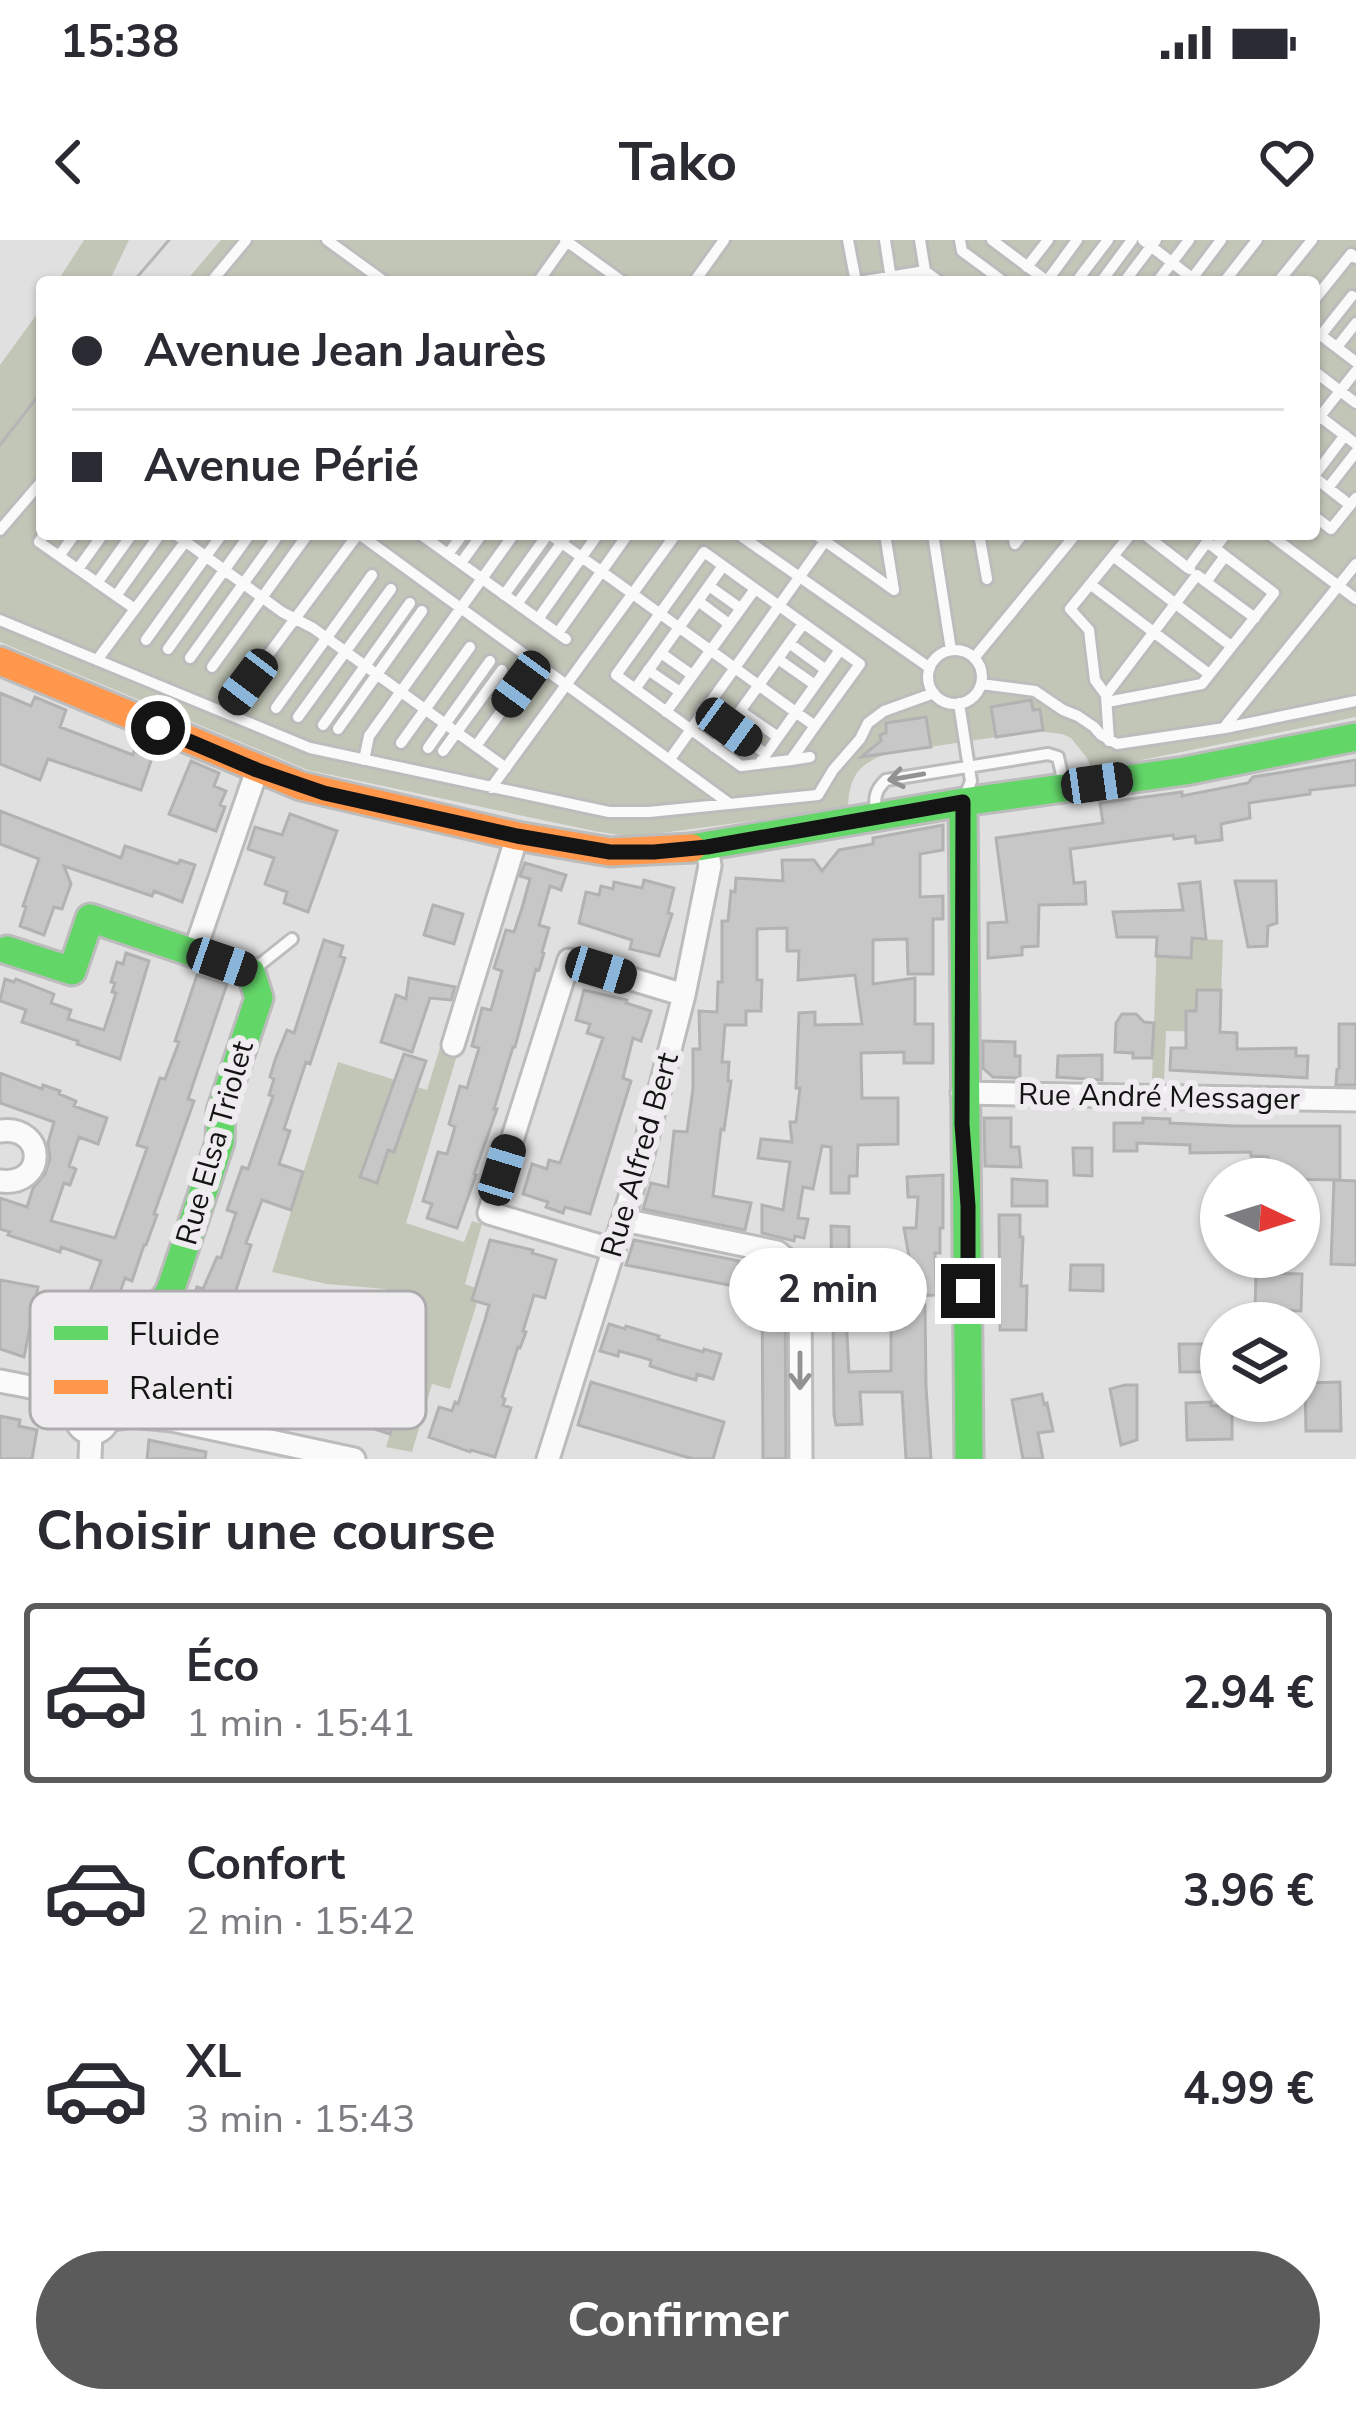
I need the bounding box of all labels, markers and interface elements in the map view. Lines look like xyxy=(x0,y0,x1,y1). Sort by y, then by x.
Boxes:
text: 15:38 xyxy=(60,12,179,73)
text: Tako xyxy=(619,125,737,199)
icon: back xyxy=(36,129,102,195)
icon: heart xyxy=(1254,129,1320,195)
text: Avenue Jean Jaurès xyxy=(144,321,547,382)
text: Avenue Périé xyxy=(144,436,419,497)
car xyxy=(212,642,284,722)
car xyxy=(485,644,557,724)
car xyxy=(689,691,769,763)
route start xyxy=(131,701,185,755)
car xyxy=(1059,760,1135,806)
one-way arrow xyxy=(888,767,927,790)
car xyxy=(182,933,262,991)
car xyxy=(561,942,641,998)
street label: Rue Elsa Triolet xyxy=(166,1036,264,1250)
street label: Rue Alfred Bert xyxy=(591,1047,689,1262)
street label: Rue André Messager xyxy=(1018,1074,1301,1120)
car xyxy=(474,1130,530,1210)
north arrow xyxy=(1200,1158,1320,1278)
map controls xyxy=(1200,1158,1320,1422)
callout: 2 min xyxy=(728,1249,926,1333)
text: 2 min xyxy=(778,1263,878,1316)
route end xyxy=(941,1264,995,1318)
legend xyxy=(30,1291,426,1429)
button: layers xyxy=(1200,1302,1320,1422)
text: Fluide xyxy=(129,1312,220,1357)
one-way arrow xyxy=(789,1351,812,1390)
text: Ralenti xyxy=(129,1366,234,1411)
text: Choisir une course xyxy=(36,1494,496,1568)
text: Éco xyxy=(186,1636,259,1697)
icon: car xyxy=(42,1639,150,1747)
text: 2.94 € xyxy=(1183,1663,1314,1724)
text: 1 min · 15:41 xyxy=(186,1697,415,1750)
text: Confort xyxy=(186,1834,345,1895)
icon: car xyxy=(42,1837,150,1945)
text: 3.96 € xyxy=(1183,1861,1314,1922)
text: 2 min · 15:42 xyxy=(186,1895,415,1948)
text: XL xyxy=(186,2032,242,2093)
icon: car xyxy=(42,2035,150,2143)
text: 4.99 € xyxy=(1183,2059,1314,2120)
text: 3 min · 15:43 xyxy=(186,2093,415,2146)
button: Confirmer xyxy=(36,2251,1320,2389)

